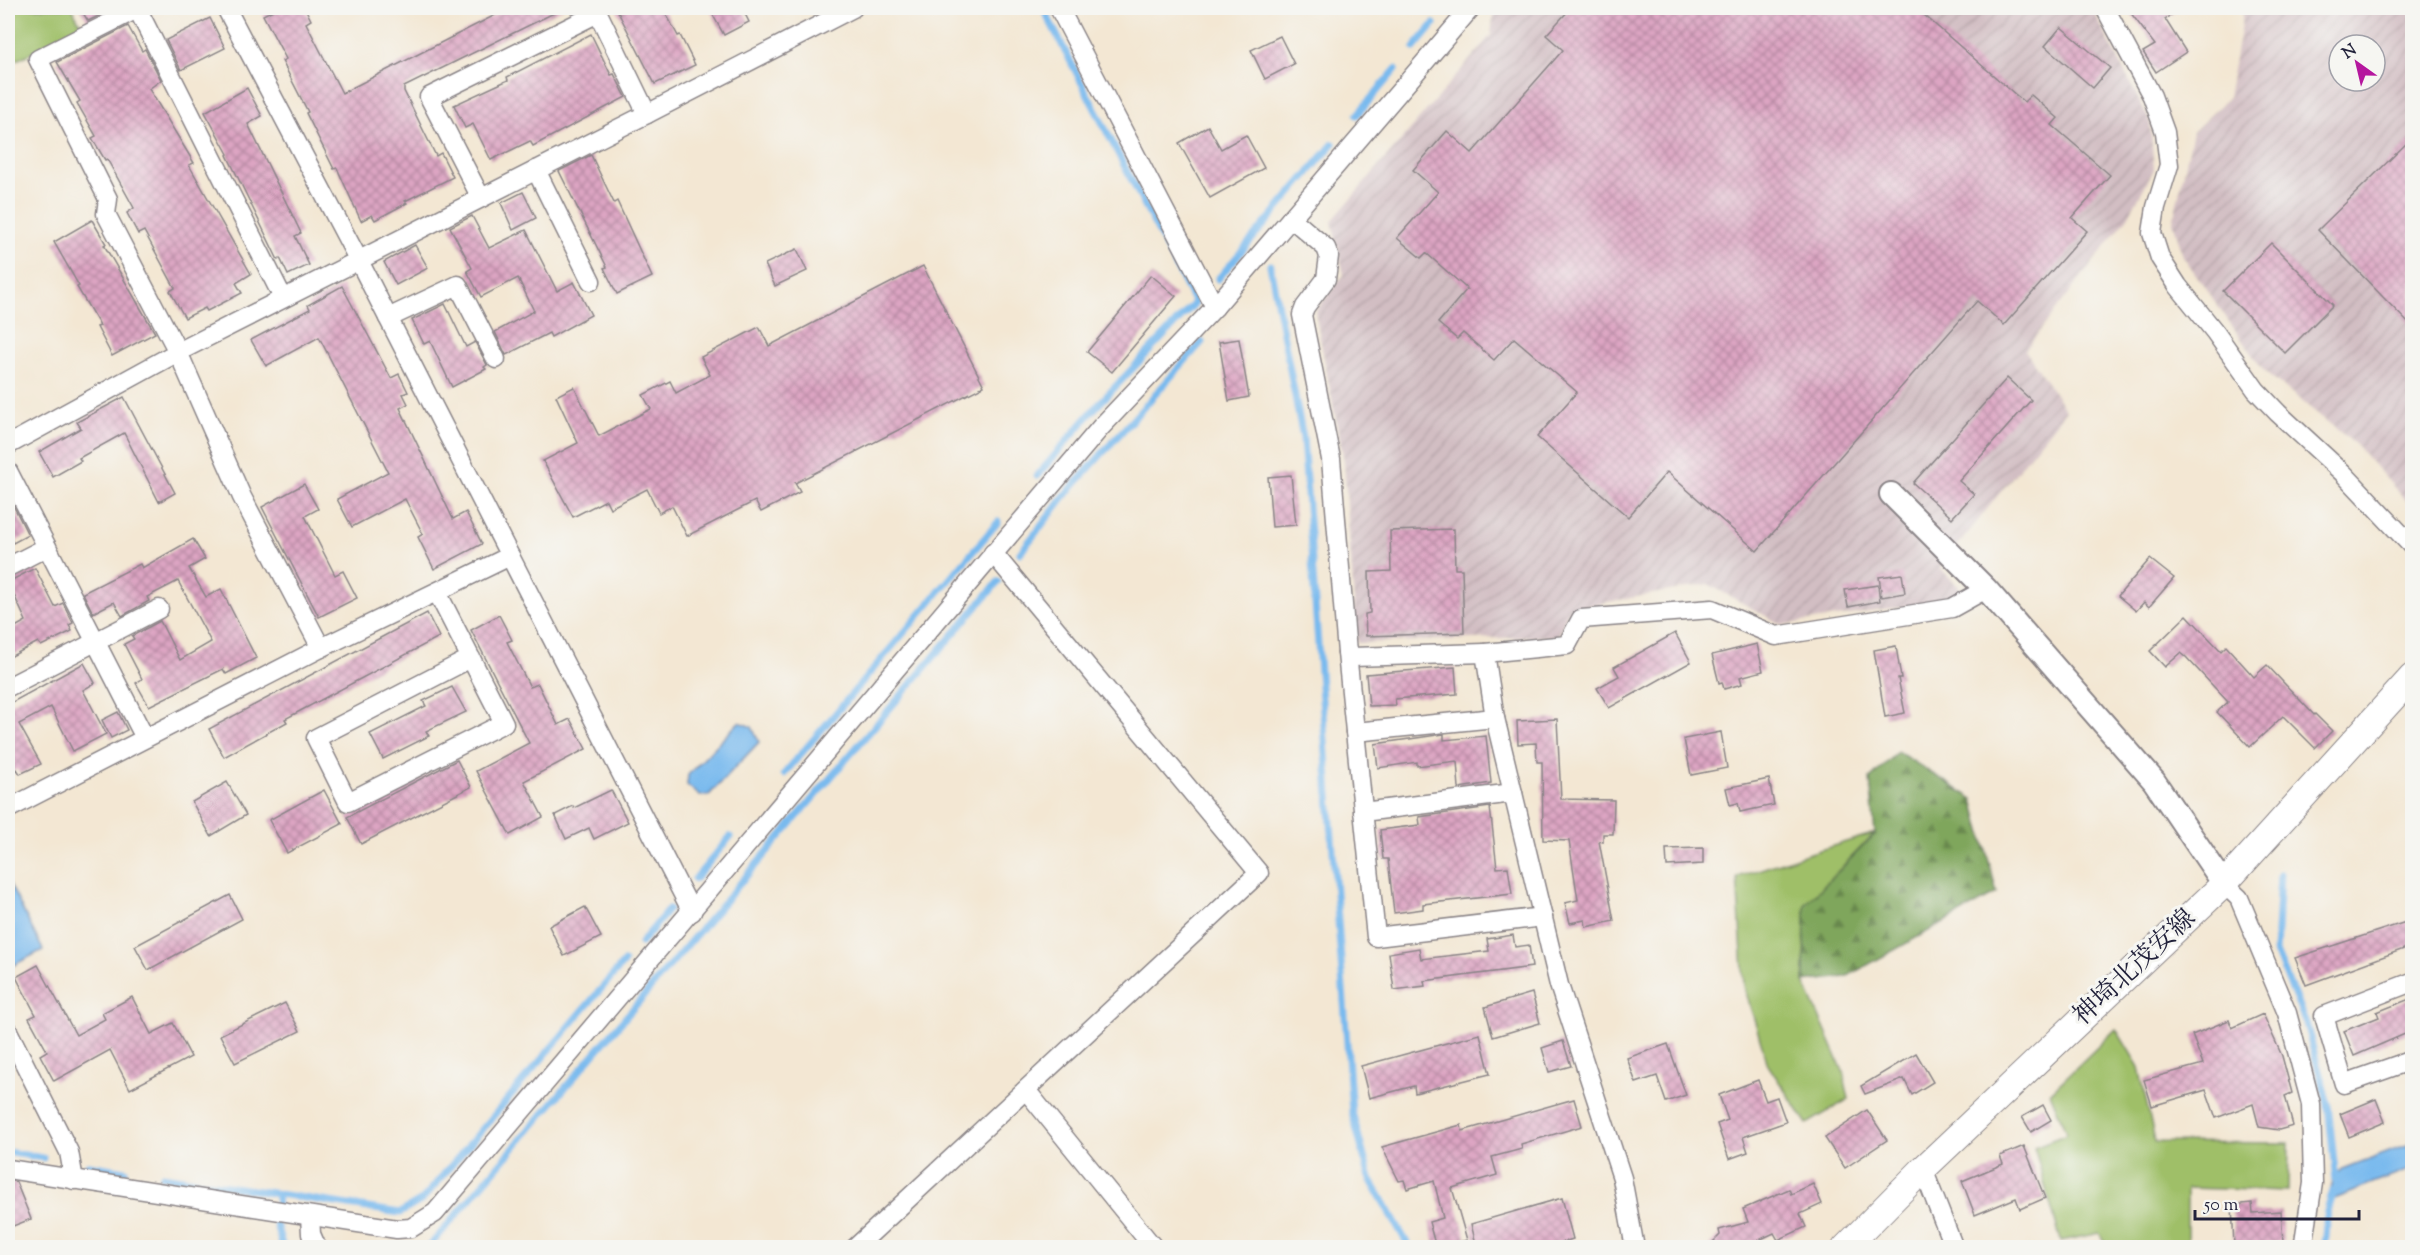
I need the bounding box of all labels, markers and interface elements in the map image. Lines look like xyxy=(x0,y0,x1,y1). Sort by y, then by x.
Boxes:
north arrow xyxy=(2327,33,2387,93)
text: N xyxy=(2338,39,2362,66)
street label: 神埼北茂安線 xyxy=(2065,901,2205,1035)
scale bar xyxy=(2195,1183,2358,1221)
text: 50 m xyxy=(2203,1193,2239,1219)

